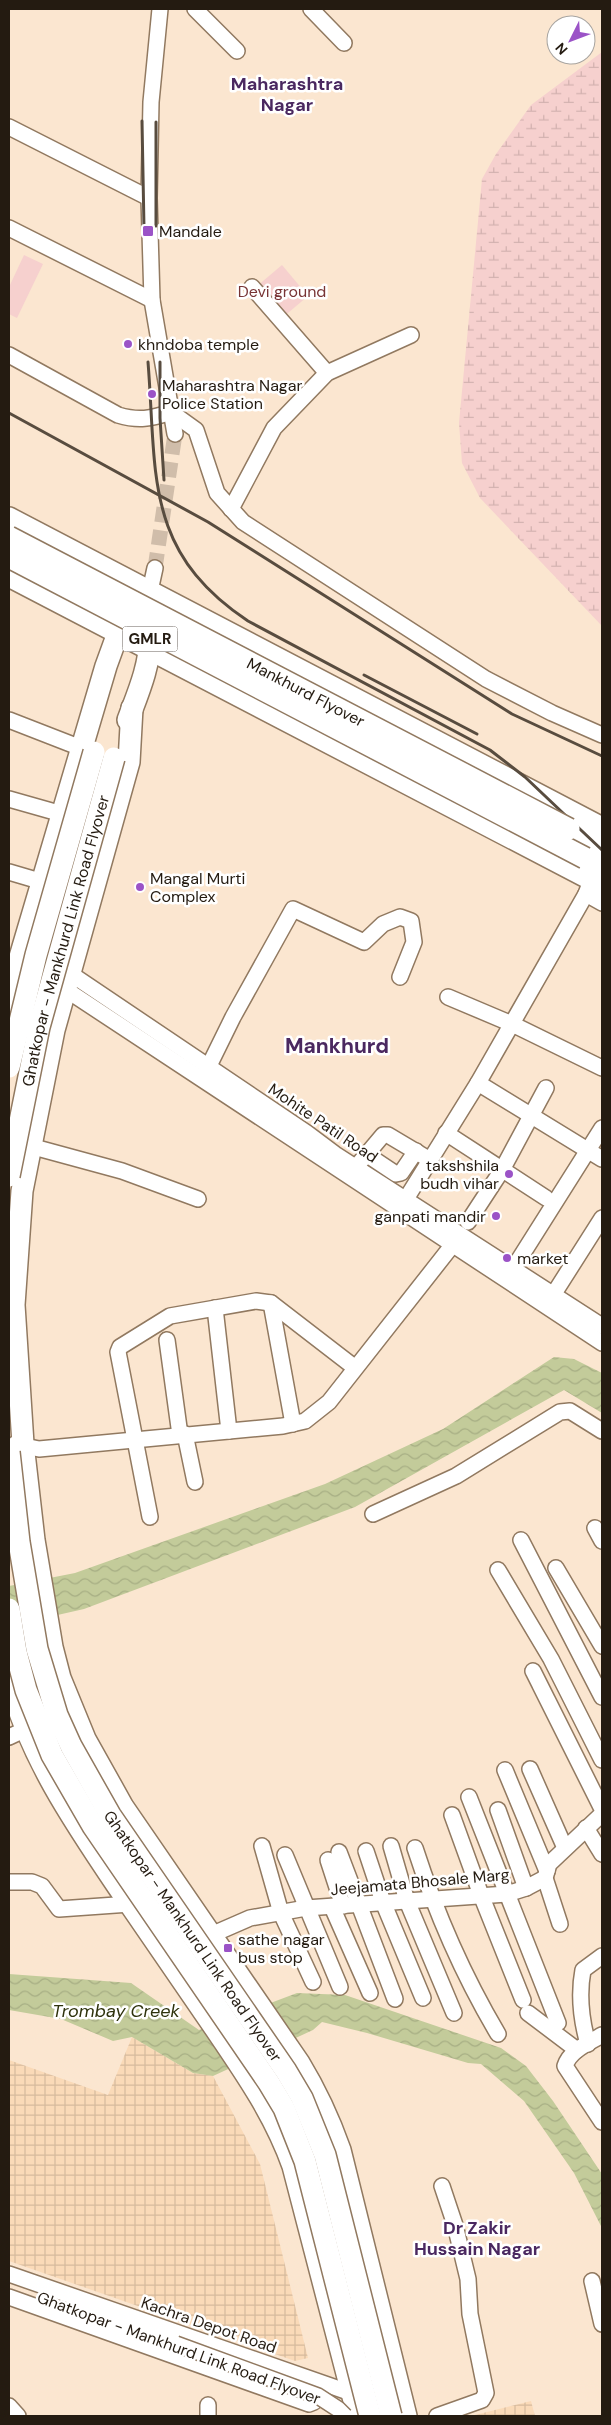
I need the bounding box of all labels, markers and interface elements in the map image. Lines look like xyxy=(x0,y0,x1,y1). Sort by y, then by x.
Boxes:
north arrow xyxy=(546,15,596,65)
text: N xyxy=(551,39,571,59)
district label: Maharashtra Nagar xyxy=(231,72,343,117)
place label: Mandale xyxy=(159,221,222,242)
marker: Mandale xyxy=(141,224,155,238)
park label: Devi ground xyxy=(238,281,326,302)
place label: khndoba temple xyxy=(138,334,259,355)
marker: khndoba temple xyxy=(122,338,134,350)
place label: Maharashtra Nagar Police Station xyxy=(162,375,302,414)
marker: Maharashtra Nagar Police Station xyxy=(146,388,158,400)
road number: GMLR xyxy=(122,626,178,652)
street label: Mankhurd Flyover xyxy=(243,652,369,731)
street label: Ghatkopar - Mankhurd Link Road Flyover xyxy=(17,793,114,1088)
place label: Mangal Murti Complex xyxy=(150,868,245,907)
marker: Mangal Murti Complex xyxy=(134,881,146,893)
district label: Mankhurd xyxy=(285,1032,389,1060)
street label: Mohite Patil Road xyxy=(264,1079,382,1167)
place label: takshshila budh vihar xyxy=(420,1155,499,1194)
marker: takshshila budh vihar xyxy=(503,1168,515,1180)
place label: ganpati mandir xyxy=(374,1206,486,1227)
marker: ganpati mandir xyxy=(490,1210,502,1222)
place label: market xyxy=(517,1248,568,1269)
marker: market xyxy=(501,1252,513,1264)
street label: Ghatkopar - Mankhurd Link Road Flyover xyxy=(99,1806,287,2066)
street label: Jeejamata Bhosale Marg xyxy=(330,1864,510,1900)
place label: sathe nagar bus stop xyxy=(238,1929,325,1968)
marker: sathe nagar bus stop xyxy=(222,1942,234,1954)
water label: Trombay Creek xyxy=(52,1999,180,2023)
district label: Dr Zakir Hussain Nagar xyxy=(414,2216,540,2261)
street label: Ghatkopar - Mankhurd Link Road Flyover xyxy=(34,2287,324,2409)
street label: Kachra Depot Road xyxy=(138,2292,280,2358)

